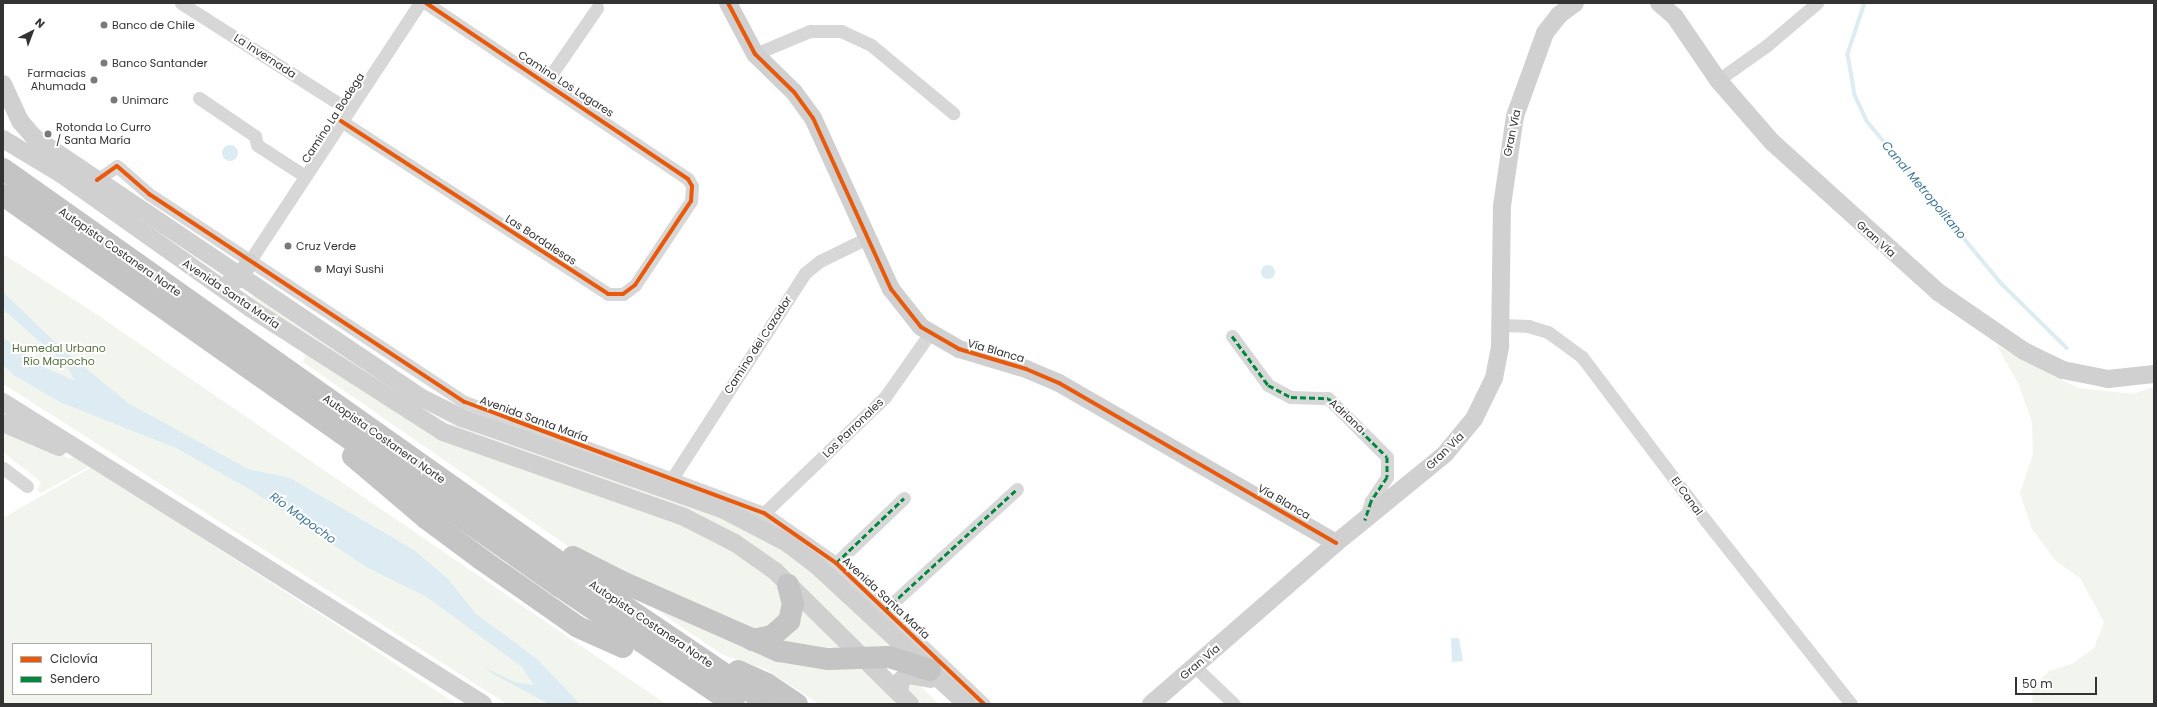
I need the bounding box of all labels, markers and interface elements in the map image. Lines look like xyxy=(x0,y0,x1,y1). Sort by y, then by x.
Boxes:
north arrow xyxy=(12,12,52,52)
text: N xyxy=(32,14,48,32)
place label: Banco de Chile xyxy=(112,18,195,32)
marker: Banco de Chile xyxy=(99,20,109,30)
street label: La Invernada xyxy=(232,31,298,81)
street label: Camino Los Lagares xyxy=(516,48,616,120)
place label: Banco Santander xyxy=(112,56,208,70)
marker: Banco Santander xyxy=(99,58,109,68)
place label: Farmacias Ahumada xyxy=(28,67,86,93)
street label: Camino La Bodega xyxy=(299,70,367,166)
marker: Farmacias Ahumada xyxy=(89,75,99,85)
place label: Unimarc xyxy=(122,93,169,107)
marker: Unimarc xyxy=(109,95,119,105)
street label: Gran Vía xyxy=(1501,108,1523,158)
place label: Rotonda Lo Curro / Santa María xyxy=(56,121,151,147)
marker: Rotonda Lo Curro / Santa María xyxy=(43,129,53,139)
water label: Canal Metropolitano xyxy=(1879,138,1969,242)
street label: Autopista Costanera Norte xyxy=(56,205,184,299)
street label: Las Bordalesas xyxy=(503,212,579,268)
street label: Gran Vía xyxy=(1854,218,1898,260)
place label: Cruz Verde xyxy=(296,239,356,253)
marker: Cruz Verde xyxy=(283,241,293,251)
street label: Avenida Santa María xyxy=(180,257,282,331)
place label: Mayi Sushi xyxy=(326,262,384,276)
marker: Mayi Sushi xyxy=(313,264,323,274)
street label: Camino del Cazador xyxy=(721,294,795,396)
street label: Vía Blanca xyxy=(966,337,1026,365)
park label: Humedal Urbano Río Mapocho xyxy=(12,342,106,368)
street label: Autopista Costanera Norte xyxy=(320,392,448,486)
street label: Avenida Santa María xyxy=(478,393,590,445)
street label: Los Parronales xyxy=(820,396,886,460)
street label: Adriana xyxy=(1327,396,1367,436)
street label: Gran Vía xyxy=(1423,430,1467,472)
street label: El Canal xyxy=(1669,474,1705,518)
street label: Vía Blanca xyxy=(1255,482,1313,522)
water label: Río Mapocho xyxy=(267,489,339,547)
street label: Avenida Santa María xyxy=(840,554,932,642)
street label: Autopista Costanera Norte xyxy=(587,578,715,670)
street label: Gran Vía xyxy=(1178,642,1222,682)
legend xyxy=(12,643,152,695)
text: Ciclovía xyxy=(50,650,98,667)
scale bar xyxy=(2017,669,2099,695)
text: Sendero xyxy=(50,670,100,687)
text: 50 m xyxy=(2022,675,2053,692)

